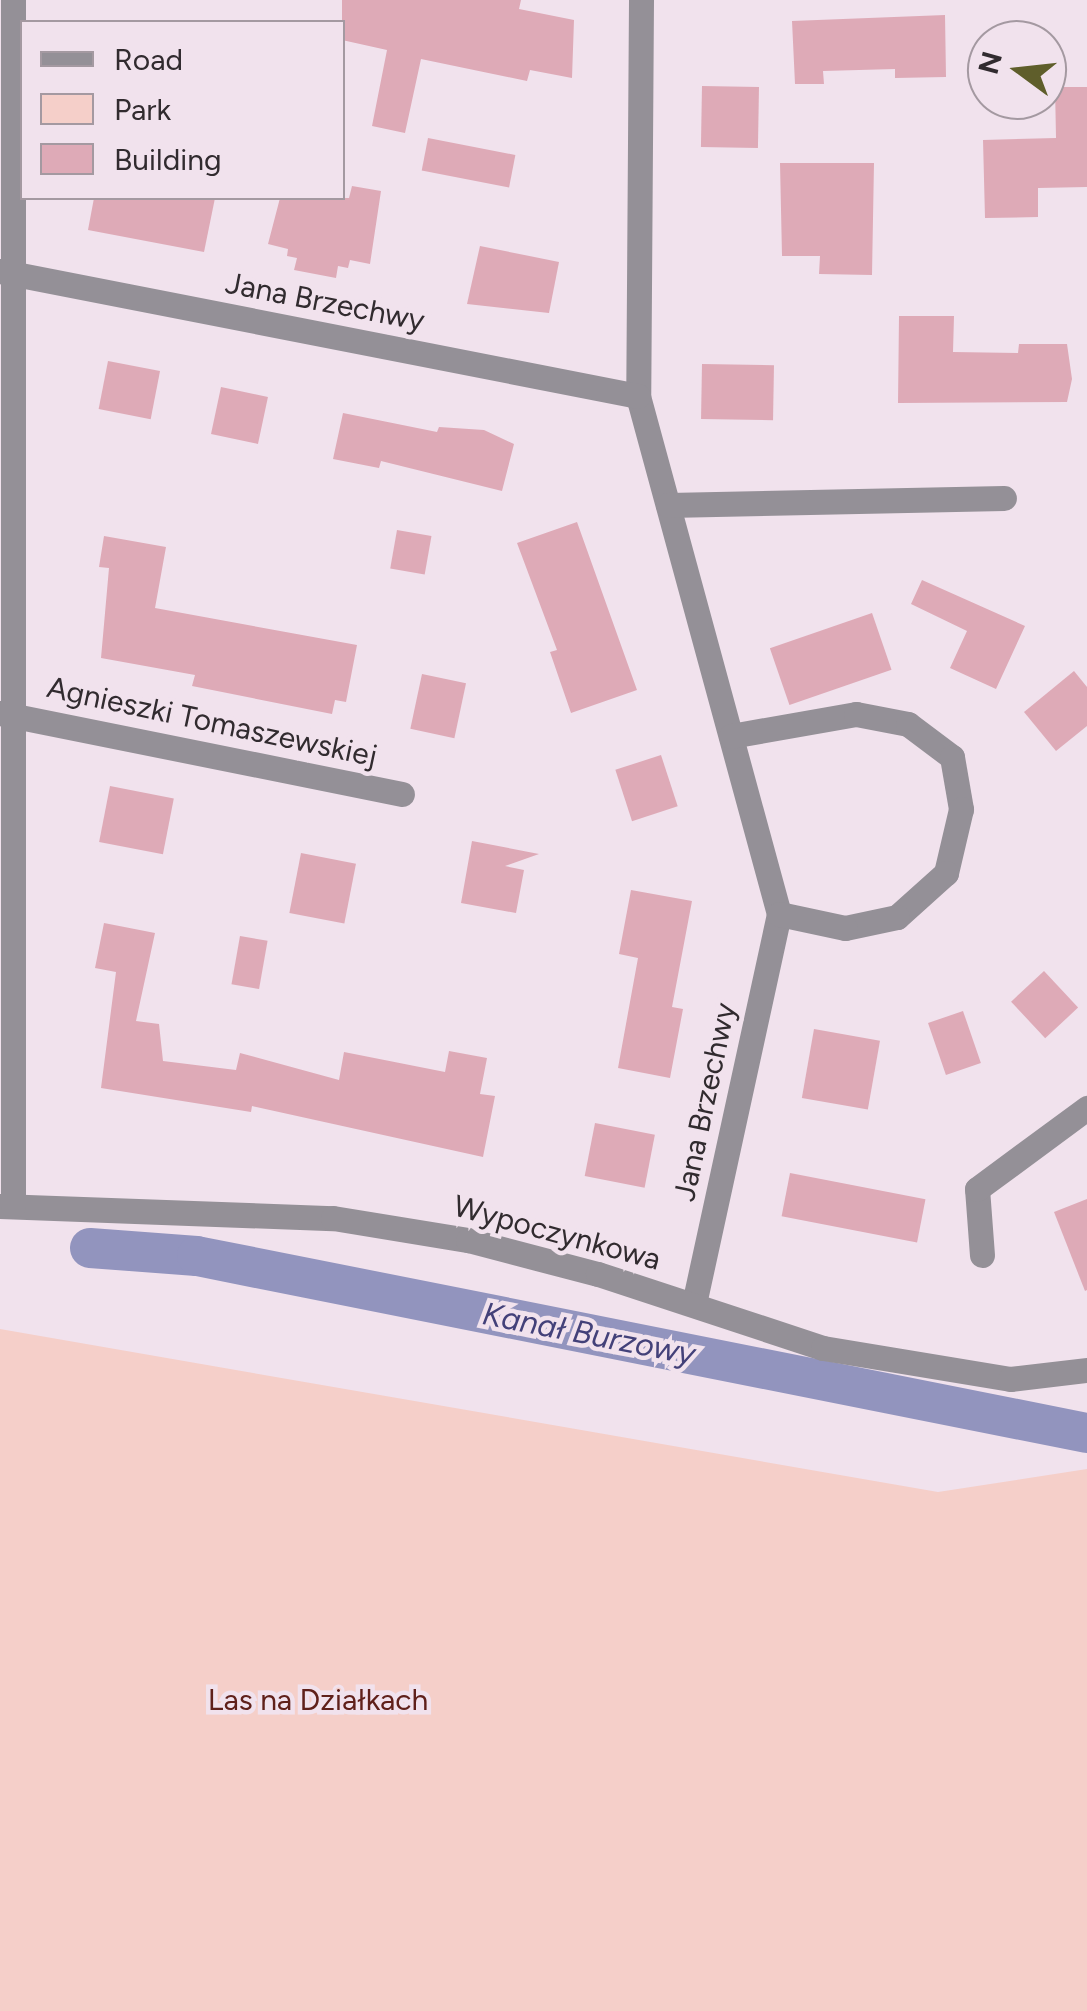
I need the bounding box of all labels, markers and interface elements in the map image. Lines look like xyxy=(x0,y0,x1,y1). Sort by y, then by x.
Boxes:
legend xyxy=(20,20,345,200)
north arrow xyxy=(967,20,1067,120)
text: Road xyxy=(114,41,183,78)
text: N xyxy=(971,48,1009,78)
text: Park xyxy=(114,91,171,128)
text: Building xyxy=(114,141,222,178)
street label: Jana Brzechwy xyxy=(223,265,427,339)
street label: Agnieszki Tomaszewskiej xyxy=(44,669,380,775)
street label: Jana Brzechwy xyxy=(666,1000,744,1204)
street label: Wypoczynkowa xyxy=(450,1188,664,1278)
water label: Kanał Burzowy xyxy=(479,1295,699,1373)
park label: Las na Działkach xyxy=(208,1682,428,1718)

